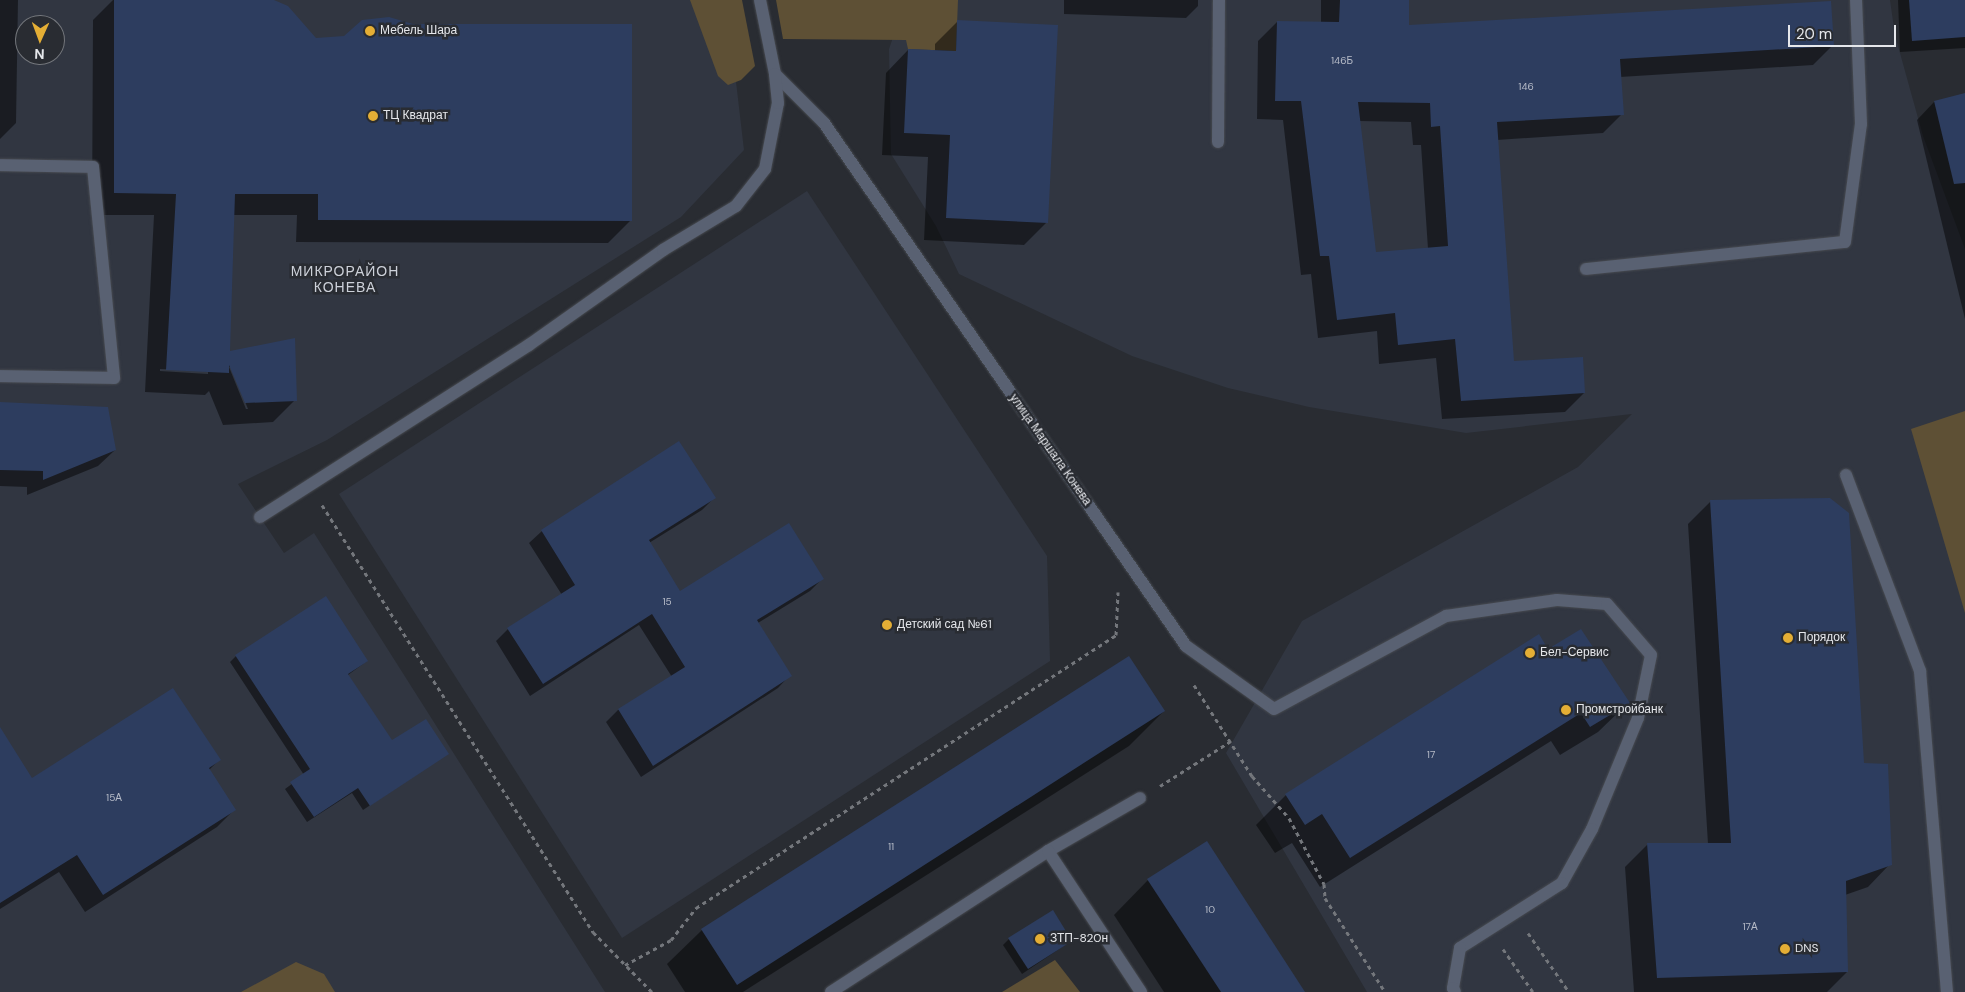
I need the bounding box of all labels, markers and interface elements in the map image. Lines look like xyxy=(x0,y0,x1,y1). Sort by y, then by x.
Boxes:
north arrow xyxy=(15,15,65,65)
scale bar xyxy=(1790,15,1898,47)
place label: Мебель Шара xyxy=(380,24,457,38)
text: 20 m xyxy=(1796,24,1832,44)
marker: Мебель Шара xyxy=(364,25,376,37)
text: N xyxy=(34,45,45,63)
house number: 146Б xyxy=(1331,55,1353,67)
house number: 146 xyxy=(1518,81,1534,93)
place label: ТЦ Квадрат xyxy=(383,109,448,123)
marker: ТЦ Квадрат xyxy=(367,110,379,122)
district label: МИКРОРАЙОН КОНЕВА xyxy=(289,263,401,296)
street label: улица Маршала Конева xyxy=(1006,392,1094,508)
house number: 15 xyxy=(662,596,672,608)
place label: Детский сад №61 xyxy=(897,618,992,632)
marker: Детский сад №61 xyxy=(881,619,893,631)
place label: Порядок xyxy=(1798,631,1845,645)
marker: Порядок xyxy=(1782,632,1794,644)
place label: Бел-Сервис xyxy=(1540,646,1609,660)
marker: Бел-Сервис xyxy=(1524,647,1536,659)
place label: Промстройбанк xyxy=(1576,703,1663,717)
marker: Промстройбанк xyxy=(1560,704,1572,716)
house number: 17 xyxy=(1427,749,1435,761)
house number: 15А xyxy=(106,792,122,804)
house number: 11 xyxy=(888,841,894,853)
house number: 10 xyxy=(1205,904,1215,916)
house number: 17А xyxy=(1742,921,1758,933)
place label: ЗТП-820н xyxy=(1050,932,1108,946)
marker: ЗТП-820н xyxy=(1034,933,1046,945)
place label: DNS xyxy=(1795,942,1819,956)
marker: DNS xyxy=(1779,943,1791,955)

